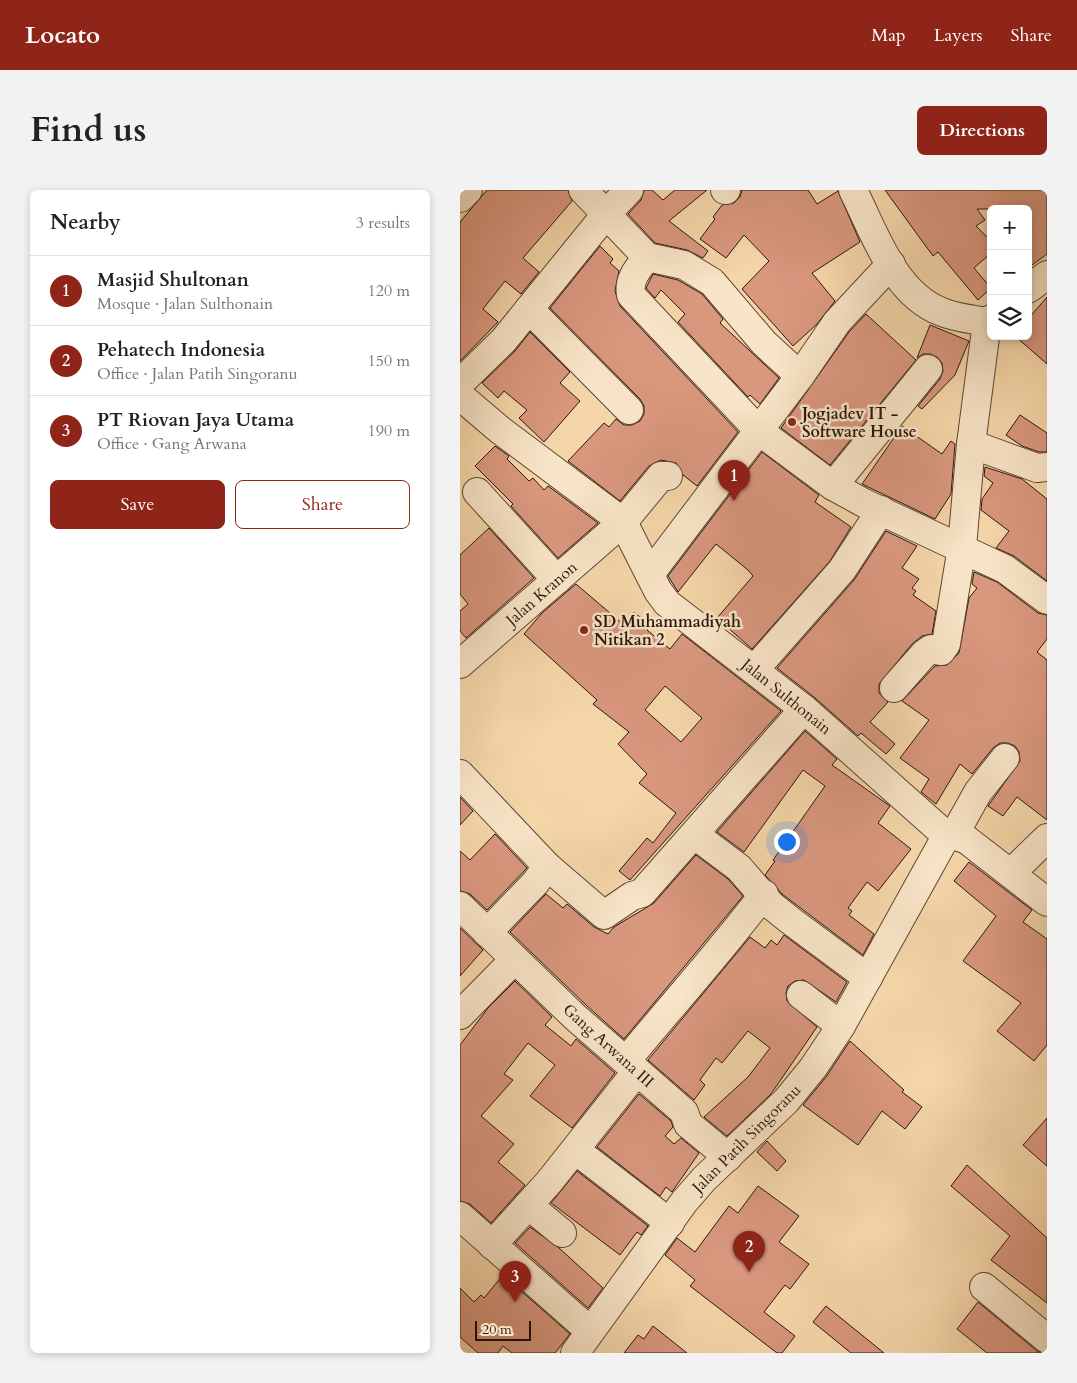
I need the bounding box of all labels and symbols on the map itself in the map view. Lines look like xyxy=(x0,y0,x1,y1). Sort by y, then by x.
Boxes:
place label: Jogjadev IT - Software House xyxy=(800,403,917,443)
marker: Jogjadev IT - Software House xyxy=(786,416,798,428)
pin: 1 xyxy=(718,460,750,501)
street label: Jalan Kranon xyxy=(500,557,582,632)
place label: SD Muhammadiyah Nitikan 2 xyxy=(594,611,741,651)
marker: SD Muhammadiyah Nitikan 2 xyxy=(578,624,590,636)
street label: Jalan Sulthonain xyxy=(735,652,836,740)
your location xyxy=(774,829,800,855)
street label: Gang Arwana III xyxy=(558,999,659,1093)
street label: Jalan Patih Singoranu xyxy=(686,1079,806,1199)
pin: 2 xyxy=(733,1231,765,1272)
pin: 3 xyxy=(499,1261,531,1302)
scale bar xyxy=(475,1318,531,1341)

